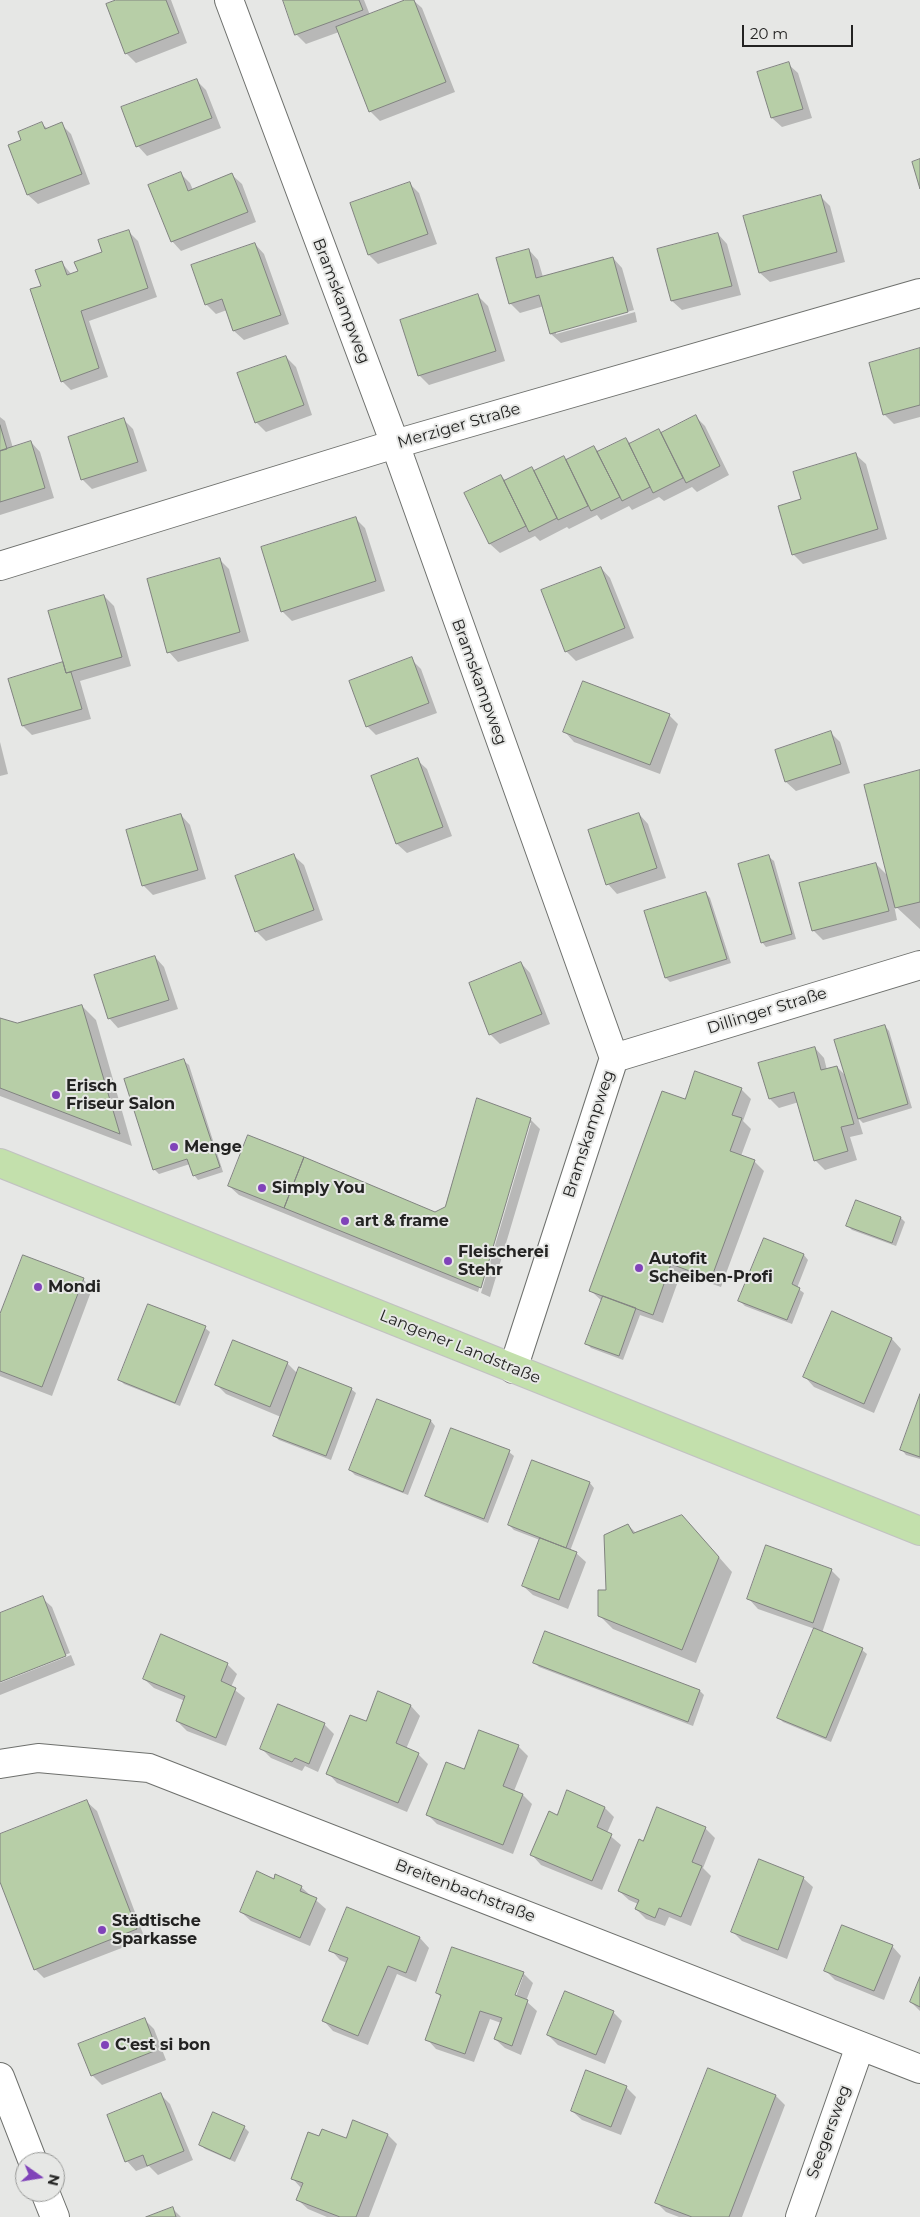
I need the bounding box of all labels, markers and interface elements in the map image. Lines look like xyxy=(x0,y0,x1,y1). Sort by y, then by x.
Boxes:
scale bar xyxy=(745,15,856,47)
text: 20 m xyxy=(750,24,788,43)
street label: Bramskampweg xyxy=(308,236,374,366)
street label: Merziger Straße xyxy=(395,399,523,453)
street label: Bramskampweg xyxy=(447,616,511,748)
street label: Dillinger Straße xyxy=(705,984,829,1038)
street label: Bramskampweg xyxy=(559,1068,619,1200)
place label: Erisch Friseur Salon xyxy=(66,1076,175,1114)
marker: Erisch Friseur Salon xyxy=(50,1089,62,1101)
place label: Menge xyxy=(184,1137,242,1157)
marker: Menge xyxy=(168,1141,180,1153)
place label: Simply You xyxy=(272,1178,365,1198)
marker: Simply You xyxy=(256,1182,268,1194)
place label: art & frame xyxy=(355,1211,449,1231)
marker: art & frame xyxy=(339,1215,351,1227)
place label: Fleischerei Stehr xyxy=(458,1242,549,1280)
place label: Autofit Scheiben-Profi xyxy=(649,1249,773,1287)
marker: Fleischerei Stehr xyxy=(442,1255,454,1267)
marker: Autofit Scheiben-Profi xyxy=(633,1262,645,1274)
place label: Mondi xyxy=(48,1277,101,1297)
marker: Mondi xyxy=(32,1281,44,1293)
street label: Langener Landstraße xyxy=(377,1306,543,1388)
street label: Breitenbachstraße xyxy=(392,1855,538,1927)
place label: Städtische Sparkasse xyxy=(112,1911,201,1949)
marker: Städtische Sparkasse xyxy=(96,1924,108,1936)
place label: C'est si bon xyxy=(115,2035,211,2055)
marker: C'est si bon xyxy=(99,2039,111,2051)
street label: Seegersweg xyxy=(803,2083,855,2181)
north arrow xyxy=(15,2152,65,2202)
text: N xyxy=(44,2173,64,2188)

